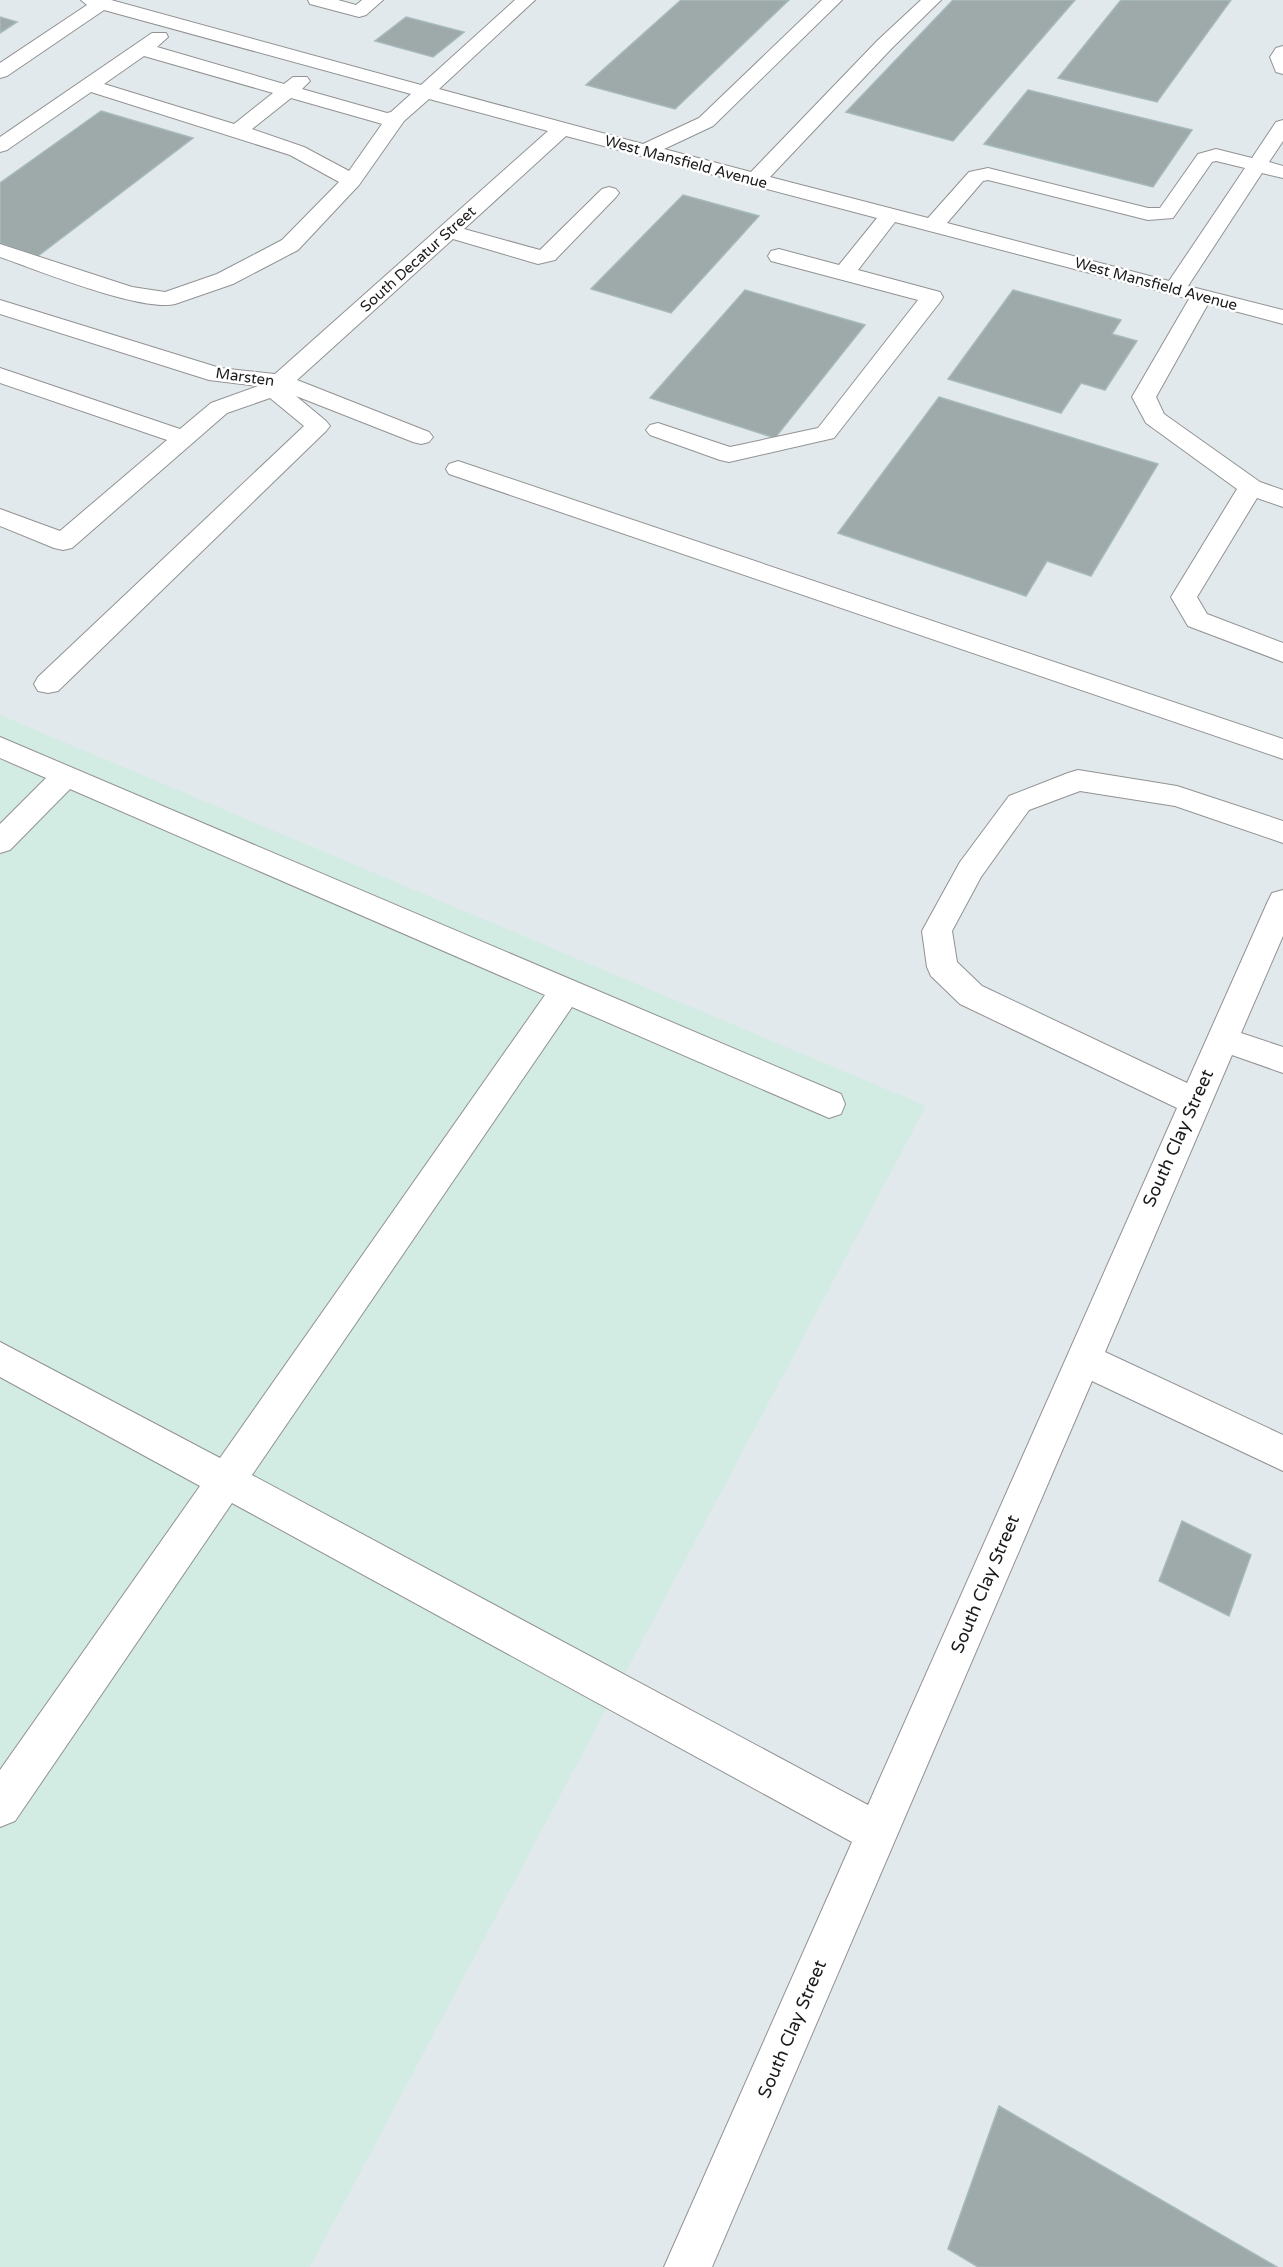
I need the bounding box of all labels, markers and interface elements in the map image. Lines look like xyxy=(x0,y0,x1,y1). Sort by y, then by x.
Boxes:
street label: West Mansfield Avenue xyxy=(603,132,769,192)
street label: South Decatur Street xyxy=(356,202,480,316)
street label: West Mansfield Avenue xyxy=(1073,254,1239,314)
street label: Marsten xyxy=(215,364,275,390)
street label: South Clay Street xyxy=(1138,1066,1218,1210)
street label: South Clay Street xyxy=(946,1511,1024,1657)
street label: South Clay Street xyxy=(753,1956,831,2102)

